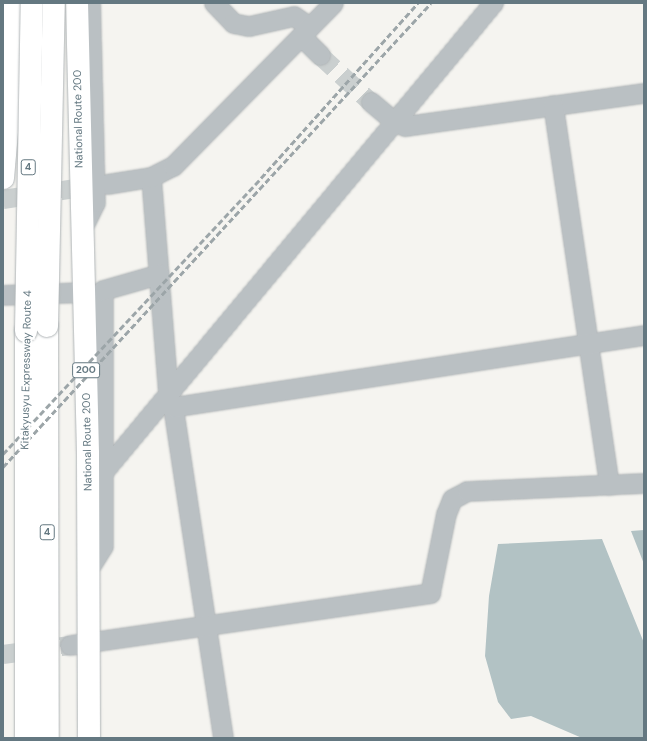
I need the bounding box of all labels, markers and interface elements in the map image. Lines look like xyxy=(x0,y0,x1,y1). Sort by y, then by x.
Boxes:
street label: National Route 200 xyxy=(71,70,85,168)
road number: 4 xyxy=(20,159,36,175)
street label: Kitakyusyu Expressway Route 4 xyxy=(18,290,34,450)
road number: 200 xyxy=(72,362,100,378)
street label: National Route 200 xyxy=(80,393,94,491)
road number: 4 xyxy=(39,524,55,540)

